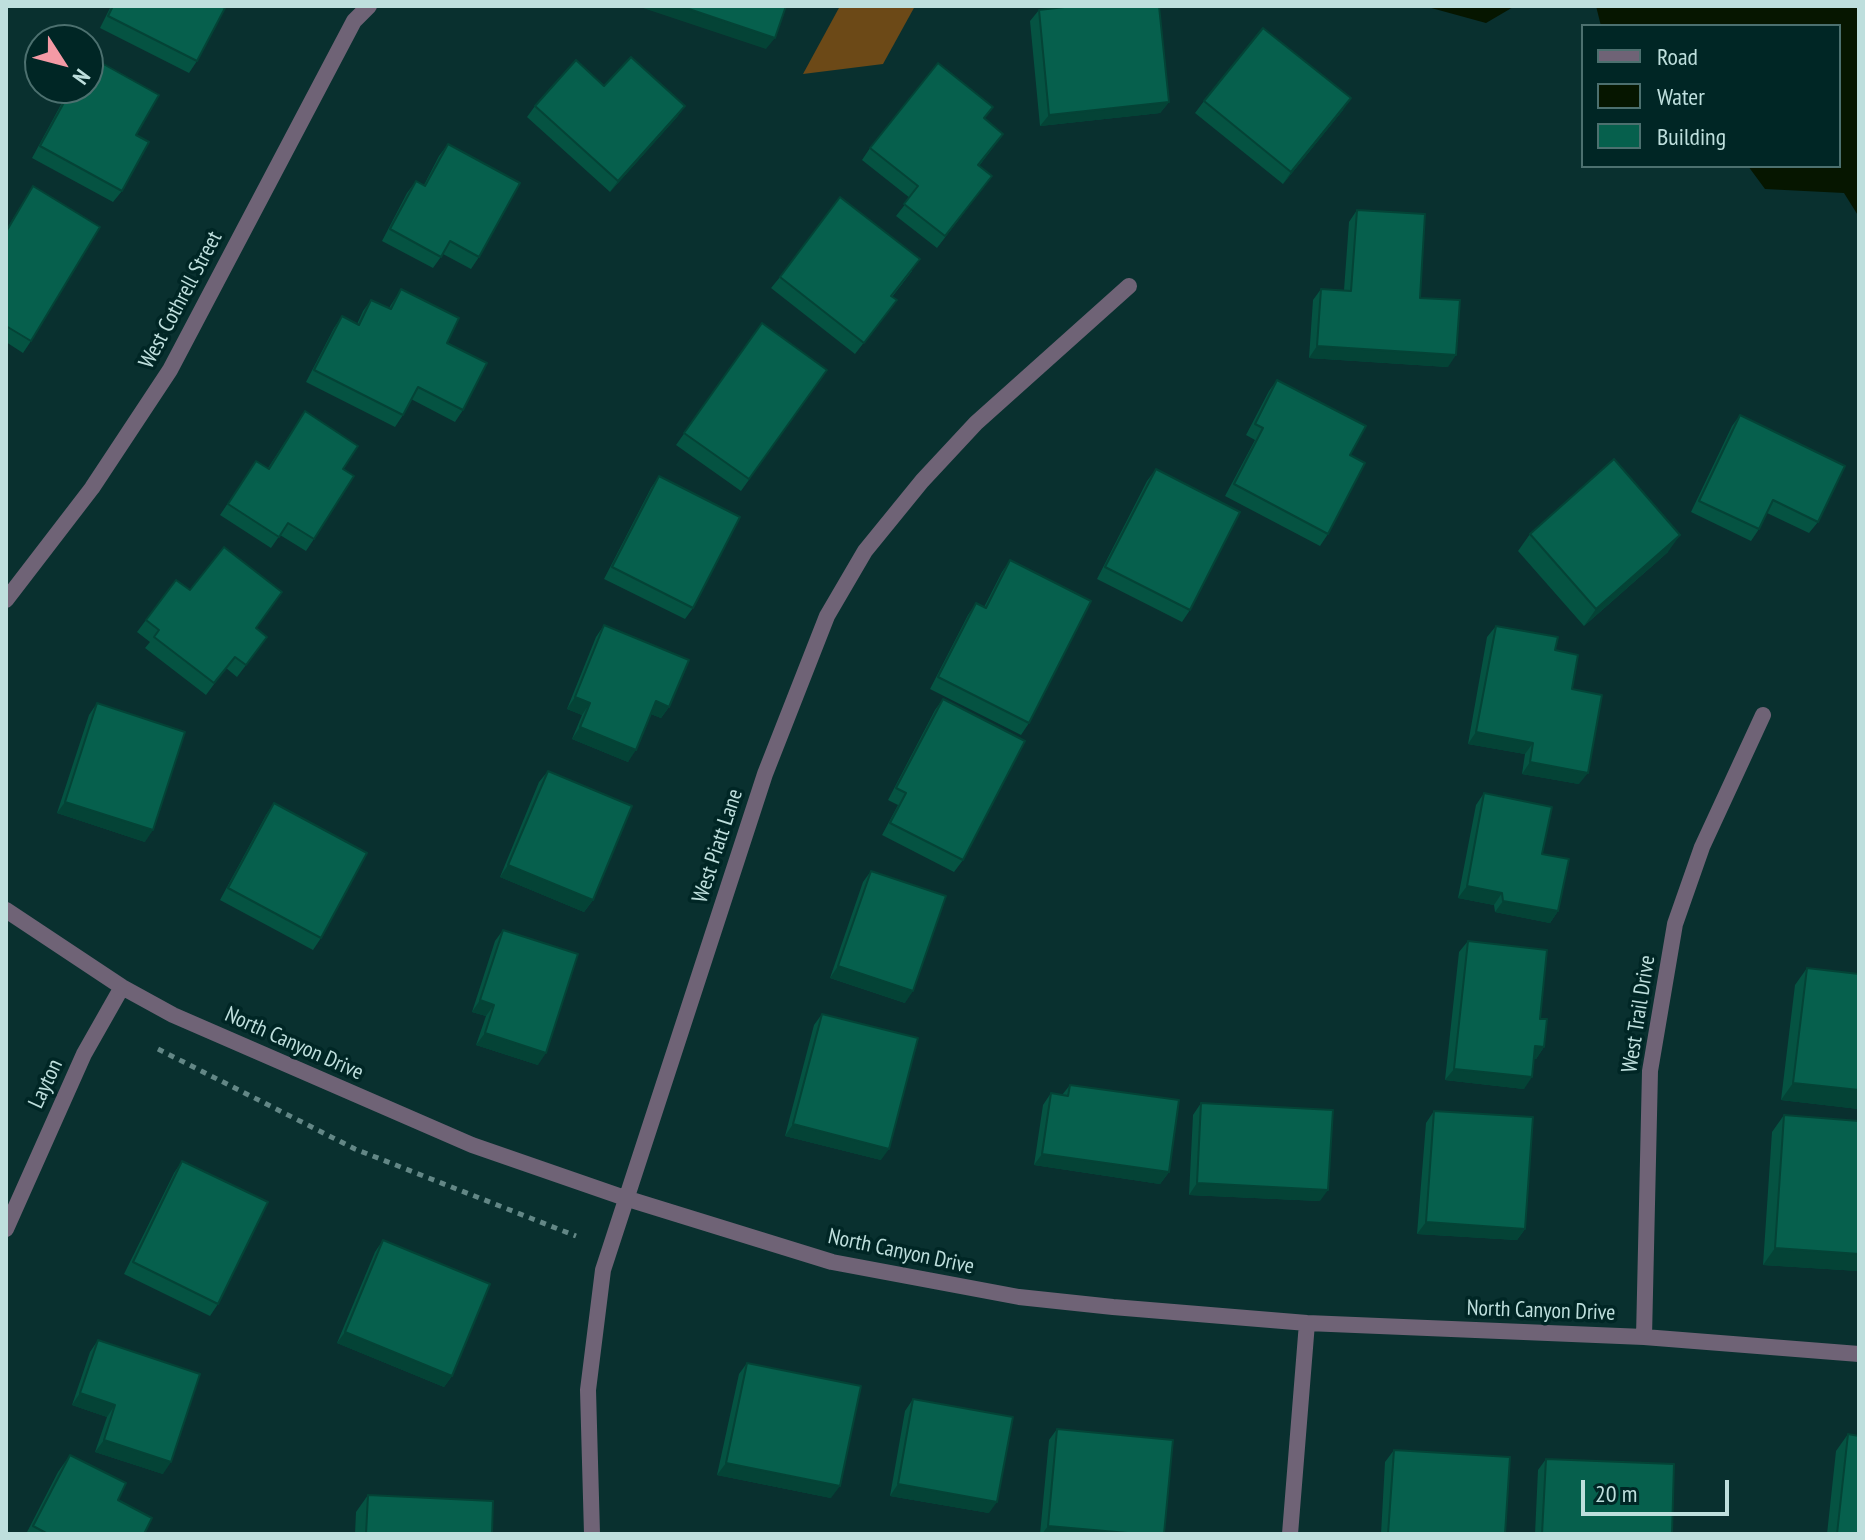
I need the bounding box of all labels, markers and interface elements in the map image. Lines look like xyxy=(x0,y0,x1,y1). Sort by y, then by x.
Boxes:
north arrow xyxy=(24,24,104,104)
legend xyxy=(1581,24,1841,168)
text: Road xyxy=(1657,41,1698,72)
text: N xyxy=(67,64,97,90)
text: Water xyxy=(1657,81,1705,112)
text: Building xyxy=(1657,121,1726,152)
street label: West Cothrell Street xyxy=(134,227,228,373)
street label: West Piatt Lane xyxy=(687,786,749,906)
street label: West Trail Drive xyxy=(1617,953,1661,1075)
street label: North Canyon Drive xyxy=(221,1002,367,1086)
street label: Layton xyxy=(23,1055,69,1113)
street label: North Canyon Drive xyxy=(826,1224,976,1280)
street label: North Canyon Drive xyxy=(1466,1295,1616,1327)
scale bar xyxy=(1585,1464,1733,1514)
text: 20 m xyxy=(1595,1478,1637,1509)

